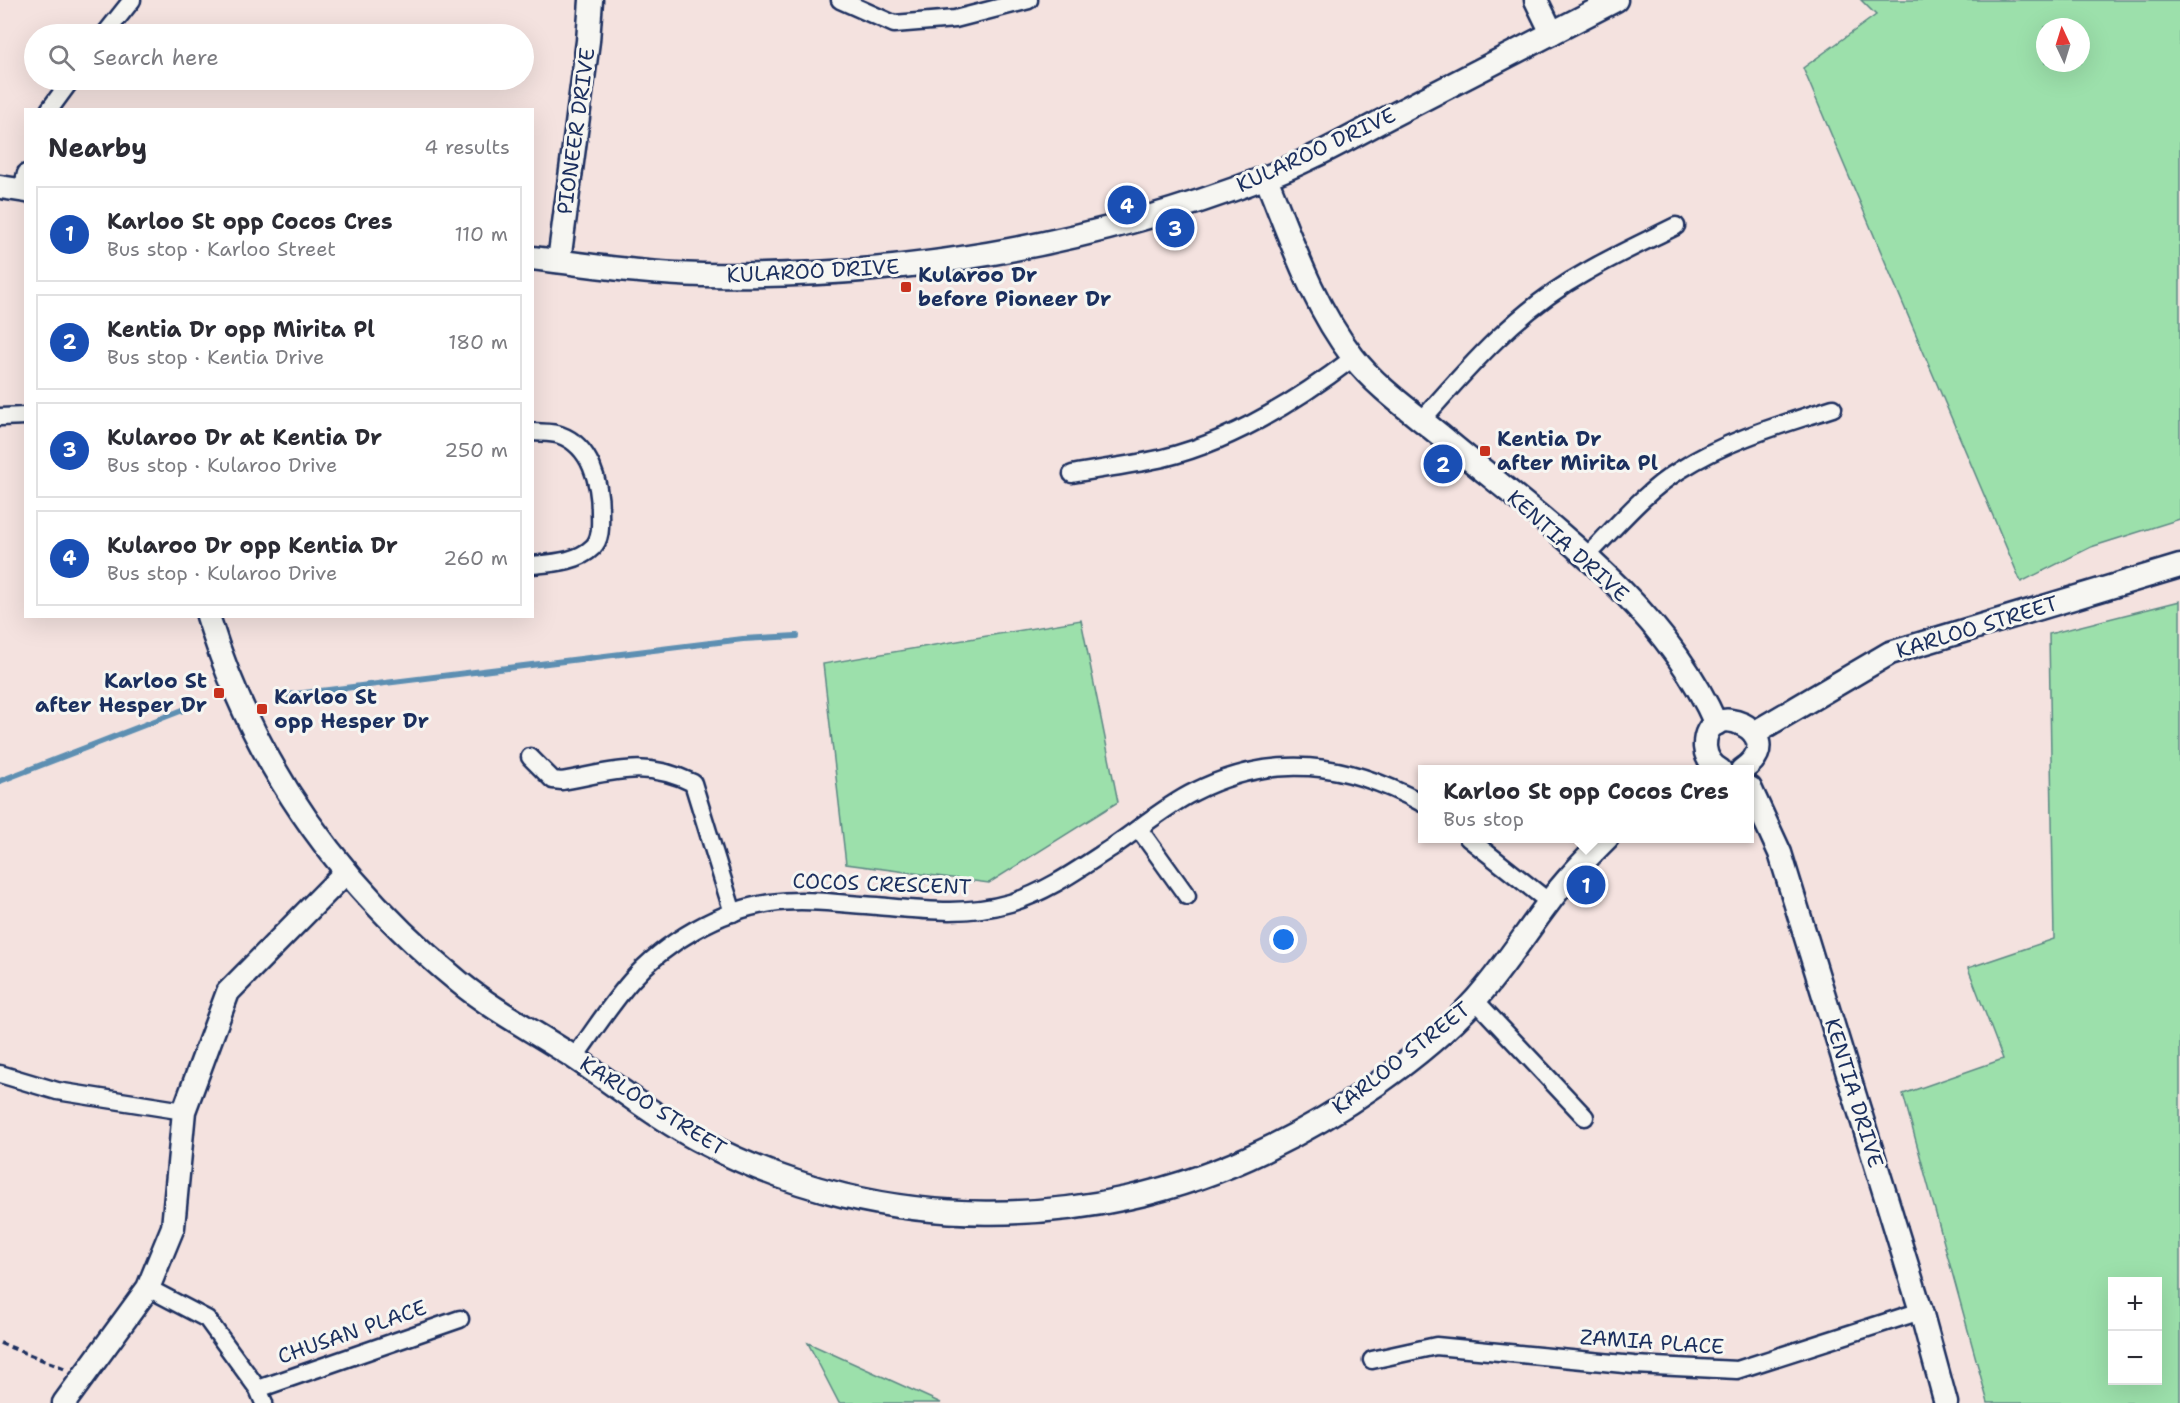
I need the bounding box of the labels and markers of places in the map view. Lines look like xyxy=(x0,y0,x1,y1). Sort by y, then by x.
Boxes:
pin: 4 xyxy=(1108,182,1146,228)
pin: 3 xyxy=(1156,206,1194,250)
place label: Kularoo Dr before Pioneer Dr xyxy=(918,261,1111,313)
marker: Kularoo Dr before Pioneer Dr xyxy=(899,280,913,294)
place label: Kentia Dr after Mirita Pl xyxy=(1497,425,1658,477)
pin: 2 xyxy=(1424,442,1462,486)
marker: Kentia Dr after Mirita Pl xyxy=(1478,444,1492,458)
place label: Karloo St after Hesper Dr xyxy=(35,667,207,719)
place label: Karloo St opp Hesper Dr xyxy=(274,683,429,735)
marker: Karloo St after Hesper Dr xyxy=(212,686,226,700)
marker: Karloo St opp Hesper Dr xyxy=(255,702,269,716)
pin: 1 xyxy=(1566,862,1606,908)

